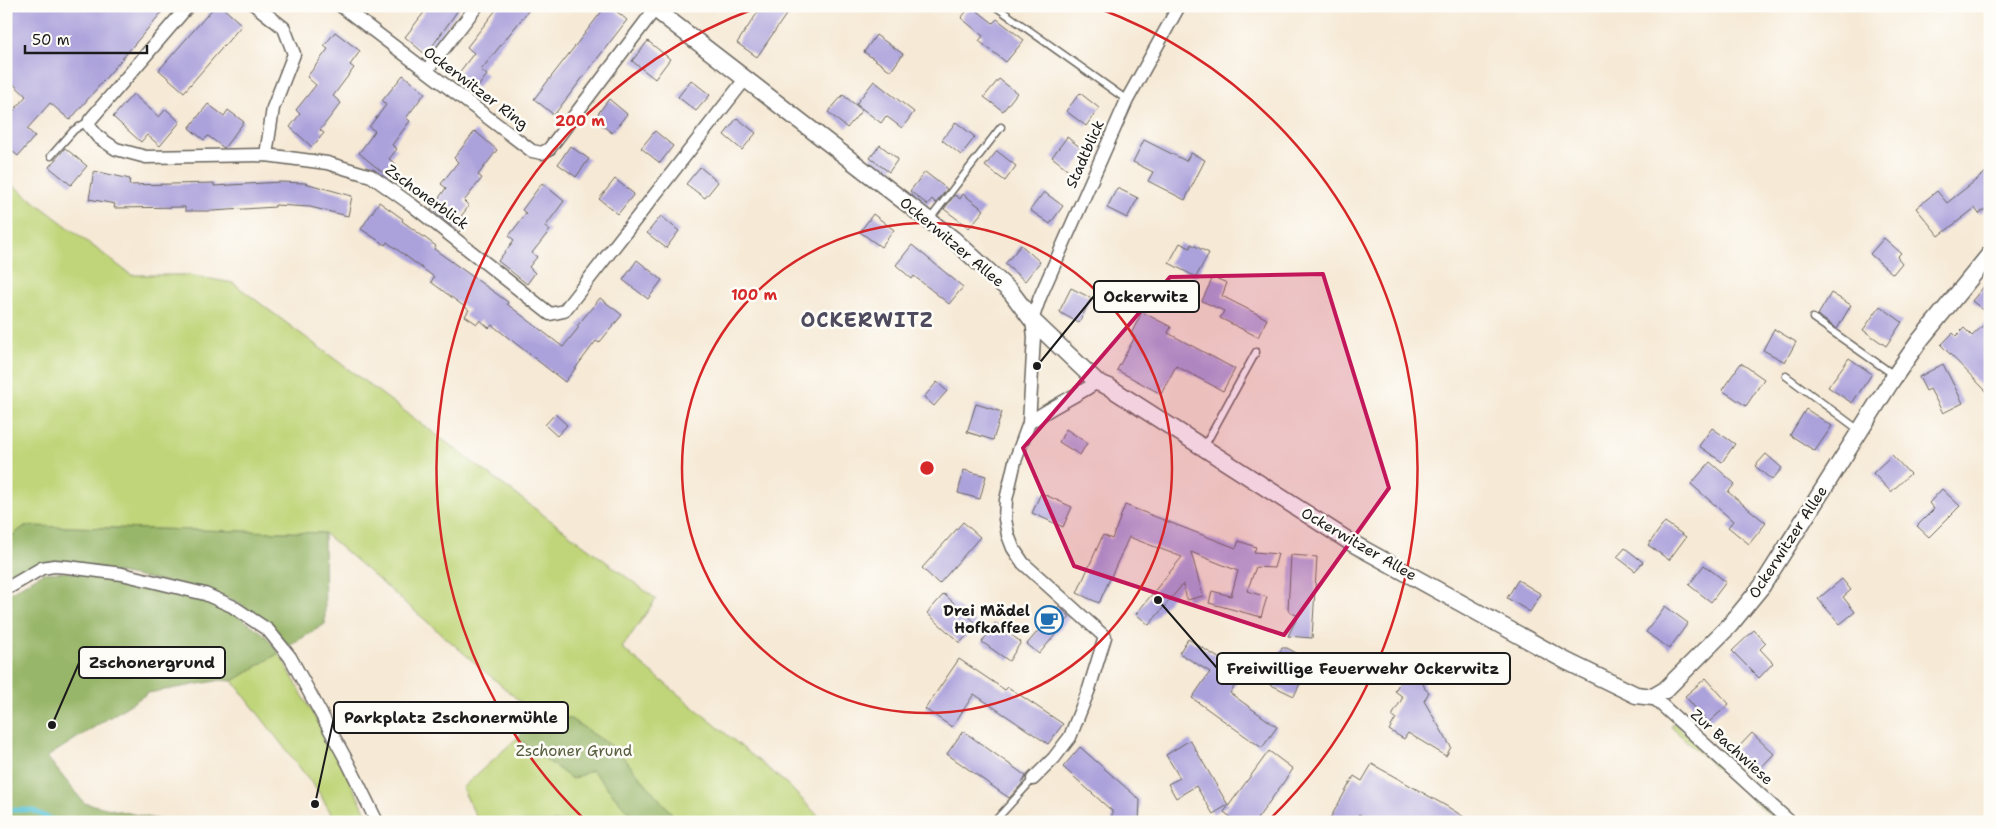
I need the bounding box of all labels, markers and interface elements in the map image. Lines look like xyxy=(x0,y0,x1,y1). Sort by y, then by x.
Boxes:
scale bar xyxy=(25,22,148,54)
text: 50 m xyxy=(32,30,70,50)
street label: Ockerwitzer Ring xyxy=(420,42,532,134)
text: 200 m xyxy=(555,111,605,131)
street label: Stadtblick xyxy=(1061,117,1109,191)
street label: Zschonerblick xyxy=(381,160,473,234)
street label: Ockerwitzer Allee xyxy=(896,192,1008,292)
callout: Ockerwitz xyxy=(1094,281,1199,312)
text: 100 m xyxy=(731,285,777,305)
text: Ockerwitz xyxy=(1103,286,1189,307)
district label: OCKERWITZ xyxy=(800,307,934,333)
centre of rings xyxy=(918,459,936,477)
street label: Ockerwitzer Allee xyxy=(1744,482,1832,602)
street label: Ockerwitzer Allee xyxy=(1298,503,1420,585)
place label: Drei Mädel Hofkaffee xyxy=(943,601,1030,638)
cafe icon: Drei Mädel Hofkaffee xyxy=(1034,605,1064,635)
callout: Zschonergrund xyxy=(79,647,225,678)
text: Zschonergrund xyxy=(89,652,215,673)
callout: Freiwillige Feuerwehr Ockerwitz xyxy=(1217,653,1510,684)
text: Freiwillige Feuerwehr Ockerwitz xyxy=(1227,658,1499,679)
callout: Parkplatz Zschonermühle xyxy=(334,702,568,733)
street label: Zur Bachwiese xyxy=(1687,705,1777,789)
text: Parkplatz Zschonermühle xyxy=(344,707,558,728)
park label: Zschoner Grund xyxy=(516,741,633,761)

